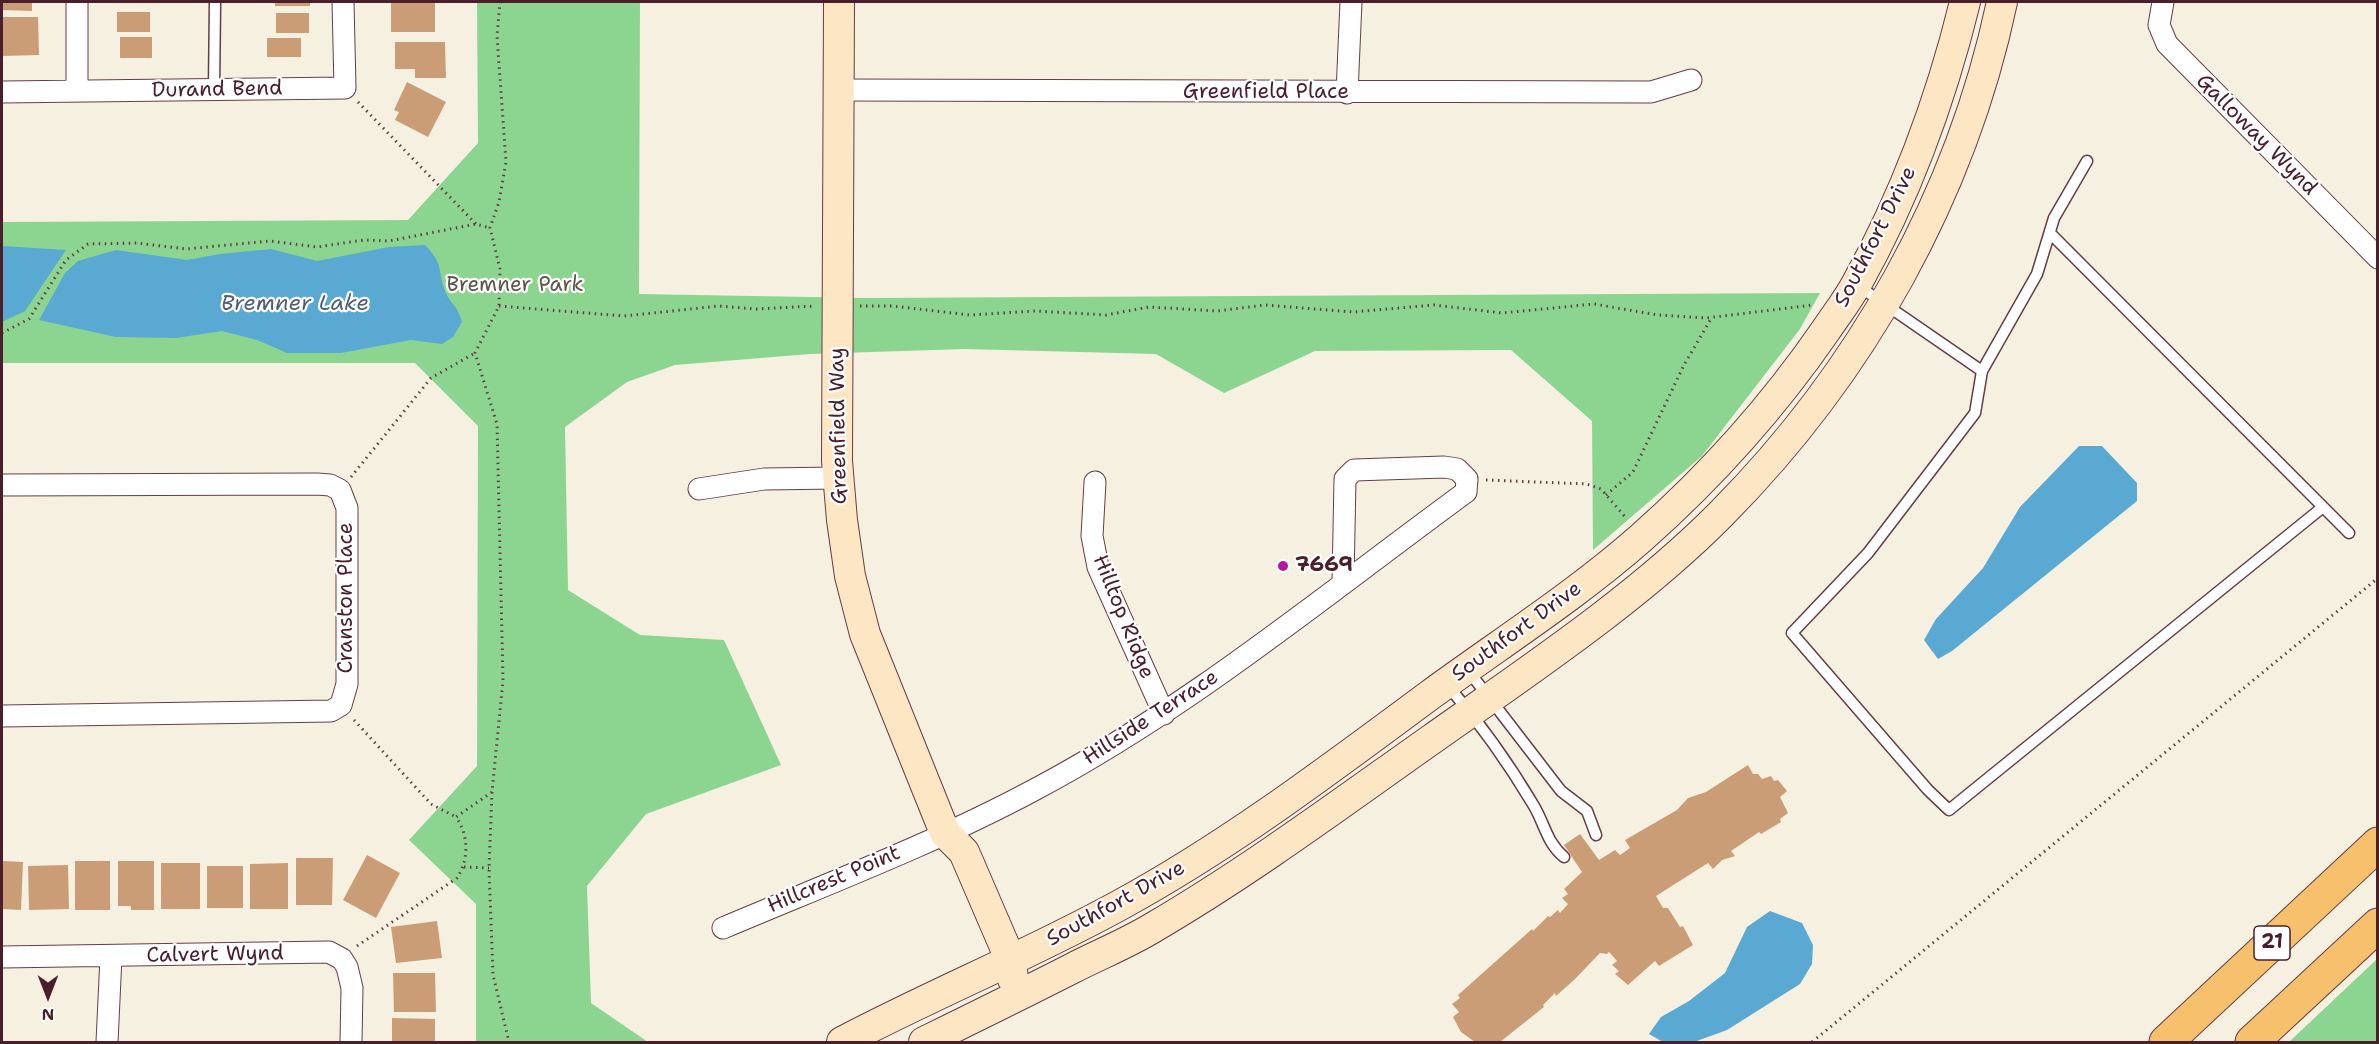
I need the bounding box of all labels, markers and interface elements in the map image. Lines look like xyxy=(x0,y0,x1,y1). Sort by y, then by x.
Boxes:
street label: Galloway Wynd xyxy=(2190,69,2322,201)
street label: Durand Bend xyxy=(151,76,283,104)
street label: Greenfield Place xyxy=(1183,80,1349,106)
street label: Southfort Drive xyxy=(1830,162,1922,312)
park label: Bremner Park xyxy=(446,273,584,299)
water label: Bremner Lake xyxy=(221,291,369,317)
street label: Greenfield Way xyxy=(825,347,853,505)
street label: Cranston Place xyxy=(334,522,360,674)
street label: Hilltop Ridge xyxy=(1087,551,1159,683)
place label: 7669 xyxy=(1295,553,1353,579)
marker: 7669 xyxy=(1276,559,1290,573)
street label: Southfort Drive xyxy=(1447,576,1587,688)
street label: Hillside Terrace xyxy=(1079,665,1223,771)
street label: Hillcrest Point xyxy=(764,841,904,919)
street label: Southfort Drive xyxy=(1042,856,1190,952)
road number: 21 xyxy=(2254,926,2290,960)
street label: Calvert Wynd xyxy=(146,941,284,969)
north arrow xyxy=(18,966,78,1026)
text: N xyxy=(42,1004,54,1025)

